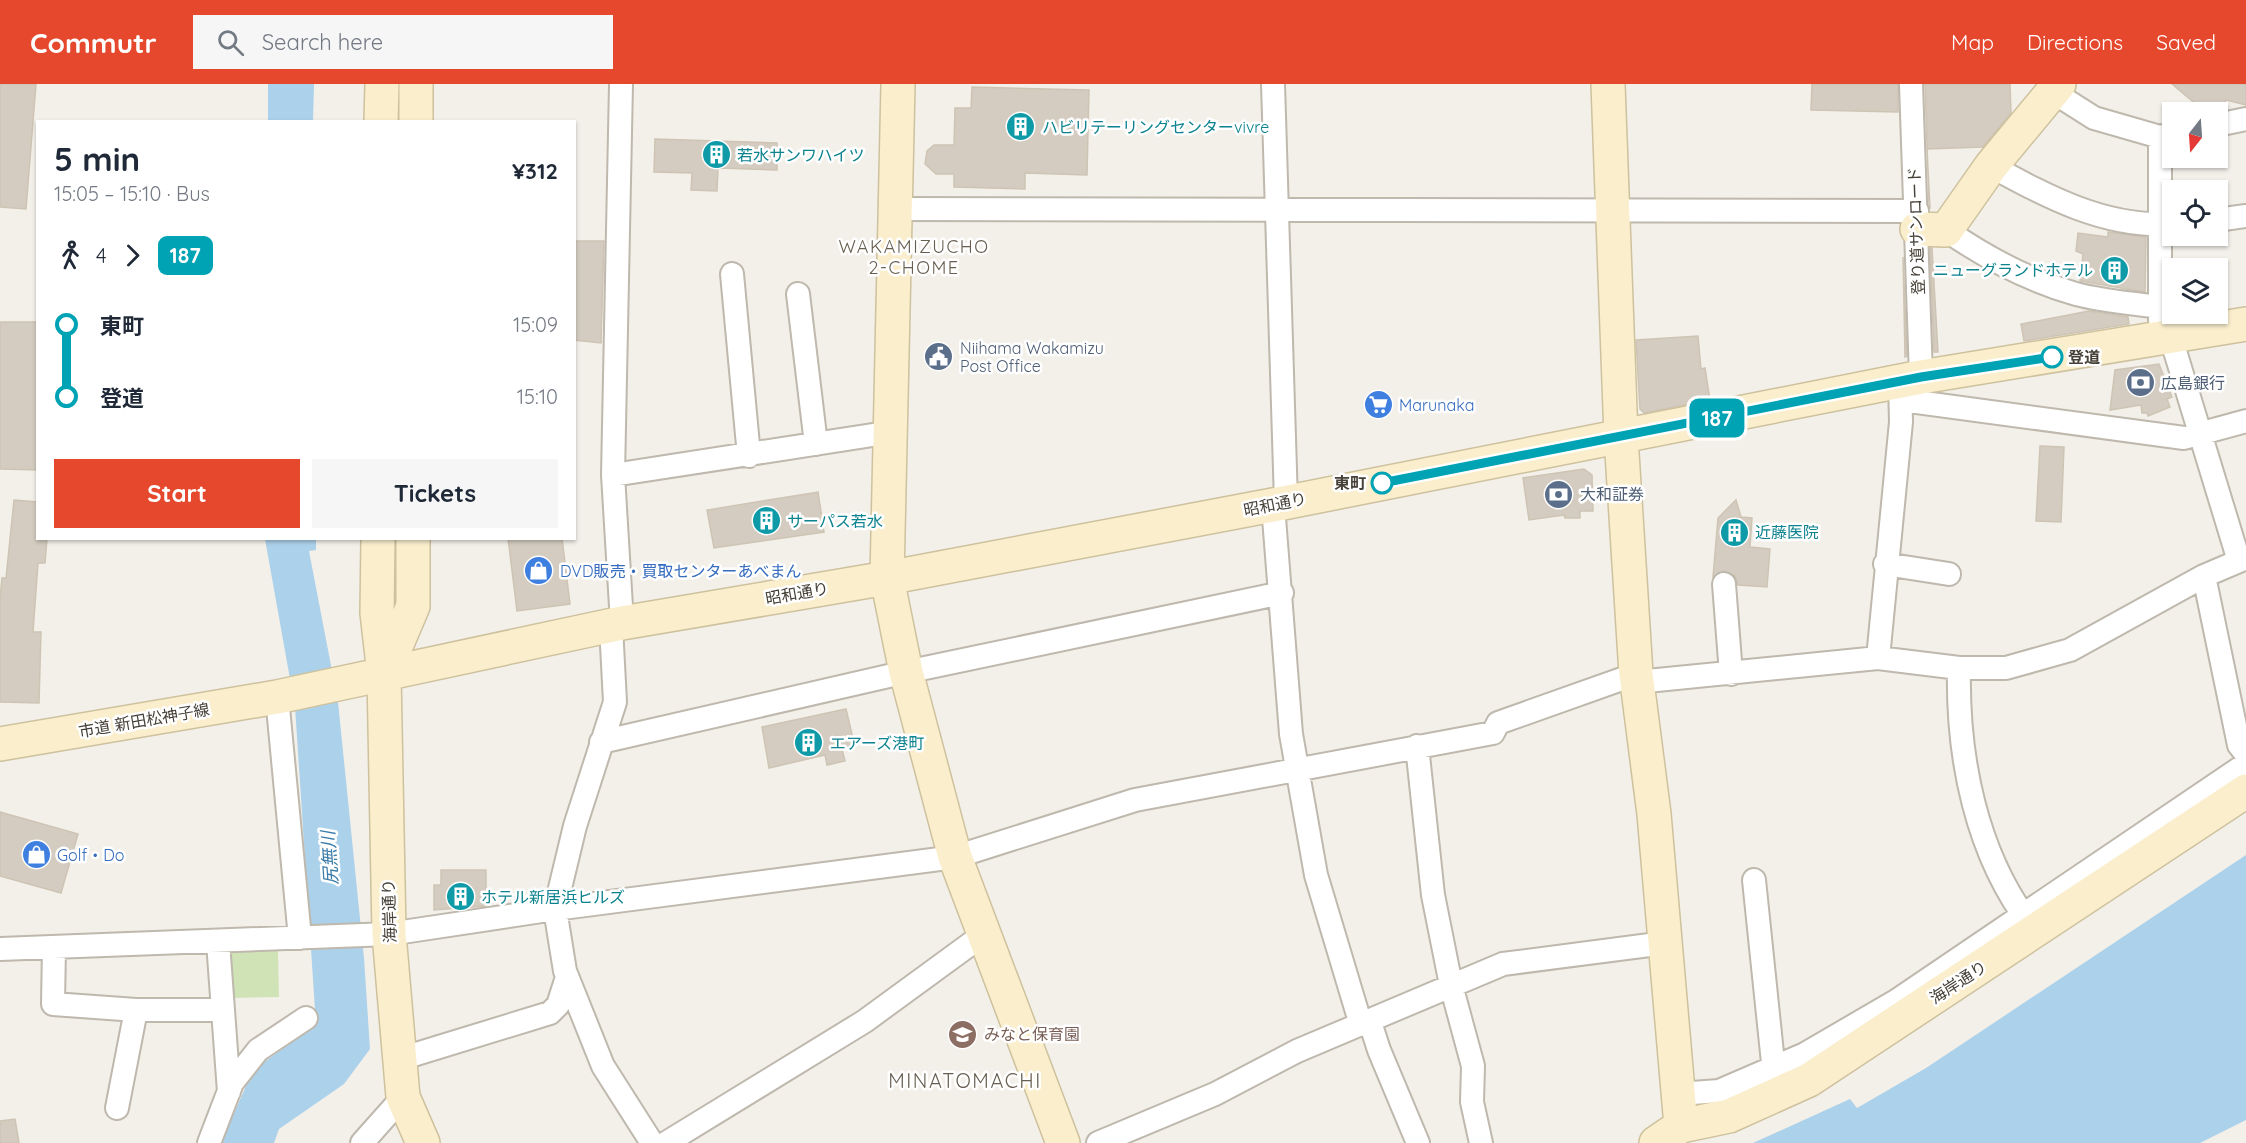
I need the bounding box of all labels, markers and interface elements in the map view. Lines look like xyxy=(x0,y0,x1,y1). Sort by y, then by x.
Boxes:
search box xyxy=(193,15,613,69)
text: Commutr xyxy=(30,25,157,60)
icon: search xyxy=(214,26,247,59)
text: Search here xyxy=(262,28,383,56)
text: Map xyxy=(1951,29,1994,55)
text: Directions xyxy=(2027,29,2123,55)
text: Saved xyxy=(2156,29,2216,55)
north arrow xyxy=(2162,102,2228,168)
map controls xyxy=(2162,102,2228,324)
building icon: ハビリテーリングセンターvivre xyxy=(1005,111,1037,143)
place label: ハビリテーリングセンターvivre xyxy=(1042,117,1269,137)
text: 5 min xyxy=(54,138,140,179)
building icon: 若水サンワハイツ xyxy=(700,139,732,171)
place label: 若水サンワハイツ xyxy=(737,145,865,165)
text: ¥312 xyxy=(512,157,558,185)
street label: 登り道サンロード xyxy=(1904,167,1928,295)
button: locate xyxy=(2162,180,2228,246)
text: 15:05 – 15:10 · Bus xyxy=(54,181,210,206)
district label: WAKAMIZUCHO 2-CHOME xyxy=(838,235,990,279)
icon: walk xyxy=(54,239,87,272)
icon: forward xyxy=(116,239,149,272)
text: 187 xyxy=(170,242,201,268)
text: 4 xyxy=(96,243,107,268)
building icon: ニューグランドホテル xyxy=(2098,254,2130,286)
button: layers xyxy=(2162,258,2228,324)
place label: ニューグランドホテル xyxy=(1933,260,2093,280)
text: 東町 xyxy=(100,312,144,340)
text: 15:09 xyxy=(513,312,558,337)
place label: Niihama Wakamizu Post Office xyxy=(960,338,1104,376)
public building icon: Niihama Wakamizu Post Office xyxy=(923,341,955,373)
marker: 登道 xyxy=(2041,346,2063,368)
place label: 登道 xyxy=(2068,347,2100,367)
bank icon: 広島銀行 xyxy=(2124,367,2156,399)
place label: 広島銀行 xyxy=(2161,373,2225,393)
text: 登道 xyxy=(100,384,144,412)
text: 15:10 xyxy=(517,384,558,409)
supermarket icon: Marunaka xyxy=(1362,389,1394,421)
place label: Marunaka xyxy=(1399,395,1474,415)
line badge: 187 xyxy=(1682,398,1752,438)
text: 187 xyxy=(1701,405,1733,431)
button: Start xyxy=(54,459,300,528)
button: Tickets xyxy=(312,459,558,528)
marker: 東町 xyxy=(1371,472,1393,494)
place label: 東町 xyxy=(1334,473,1366,493)
bank icon: 大和証券 xyxy=(1543,478,1575,510)
place label: 大和証券 xyxy=(1580,484,1644,504)
street label: 昭和通り xyxy=(1242,488,1308,520)
building icon: サーパス若水 xyxy=(750,505,782,537)
place label: サーパス若水 xyxy=(787,511,883,531)
building icon: 近藤医院 xyxy=(1718,516,1750,548)
place label: 近藤医院 xyxy=(1755,522,1819,542)
shop icon: DVD販売・買取センターあべまん xyxy=(523,555,555,587)
place label: DVD販売・買取センターあべまん xyxy=(560,561,801,581)
street label: 昭和通り xyxy=(764,578,830,608)
street label: 市道 新田松神子線 xyxy=(77,699,211,741)
building icon: エアーズ港町 xyxy=(793,727,825,759)
place label: エアーズ港町 xyxy=(830,733,924,753)
water label: 尻無川 xyxy=(316,828,343,886)
shop icon: Golf・Do xyxy=(20,839,52,871)
place label: Golf・Do xyxy=(57,845,125,865)
street label: 海岸通り xyxy=(378,879,400,943)
building icon: ホテル新居浜ヒルズ xyxy=(444,881,476,913)
place label: ホテル新居浜ヒルズ xyxy=(481,887,625,907)
street label: 海岸通り xyxy=(1926,956,1990,1008)
school or university icon: みなと保育園 xyxy=(947,1018,979,1050)
place label: みなと保育園 xyxy=(984,1024,1080,1044)
district label: MINATOMACHI xyxy=(888,1068,1042,1093)

